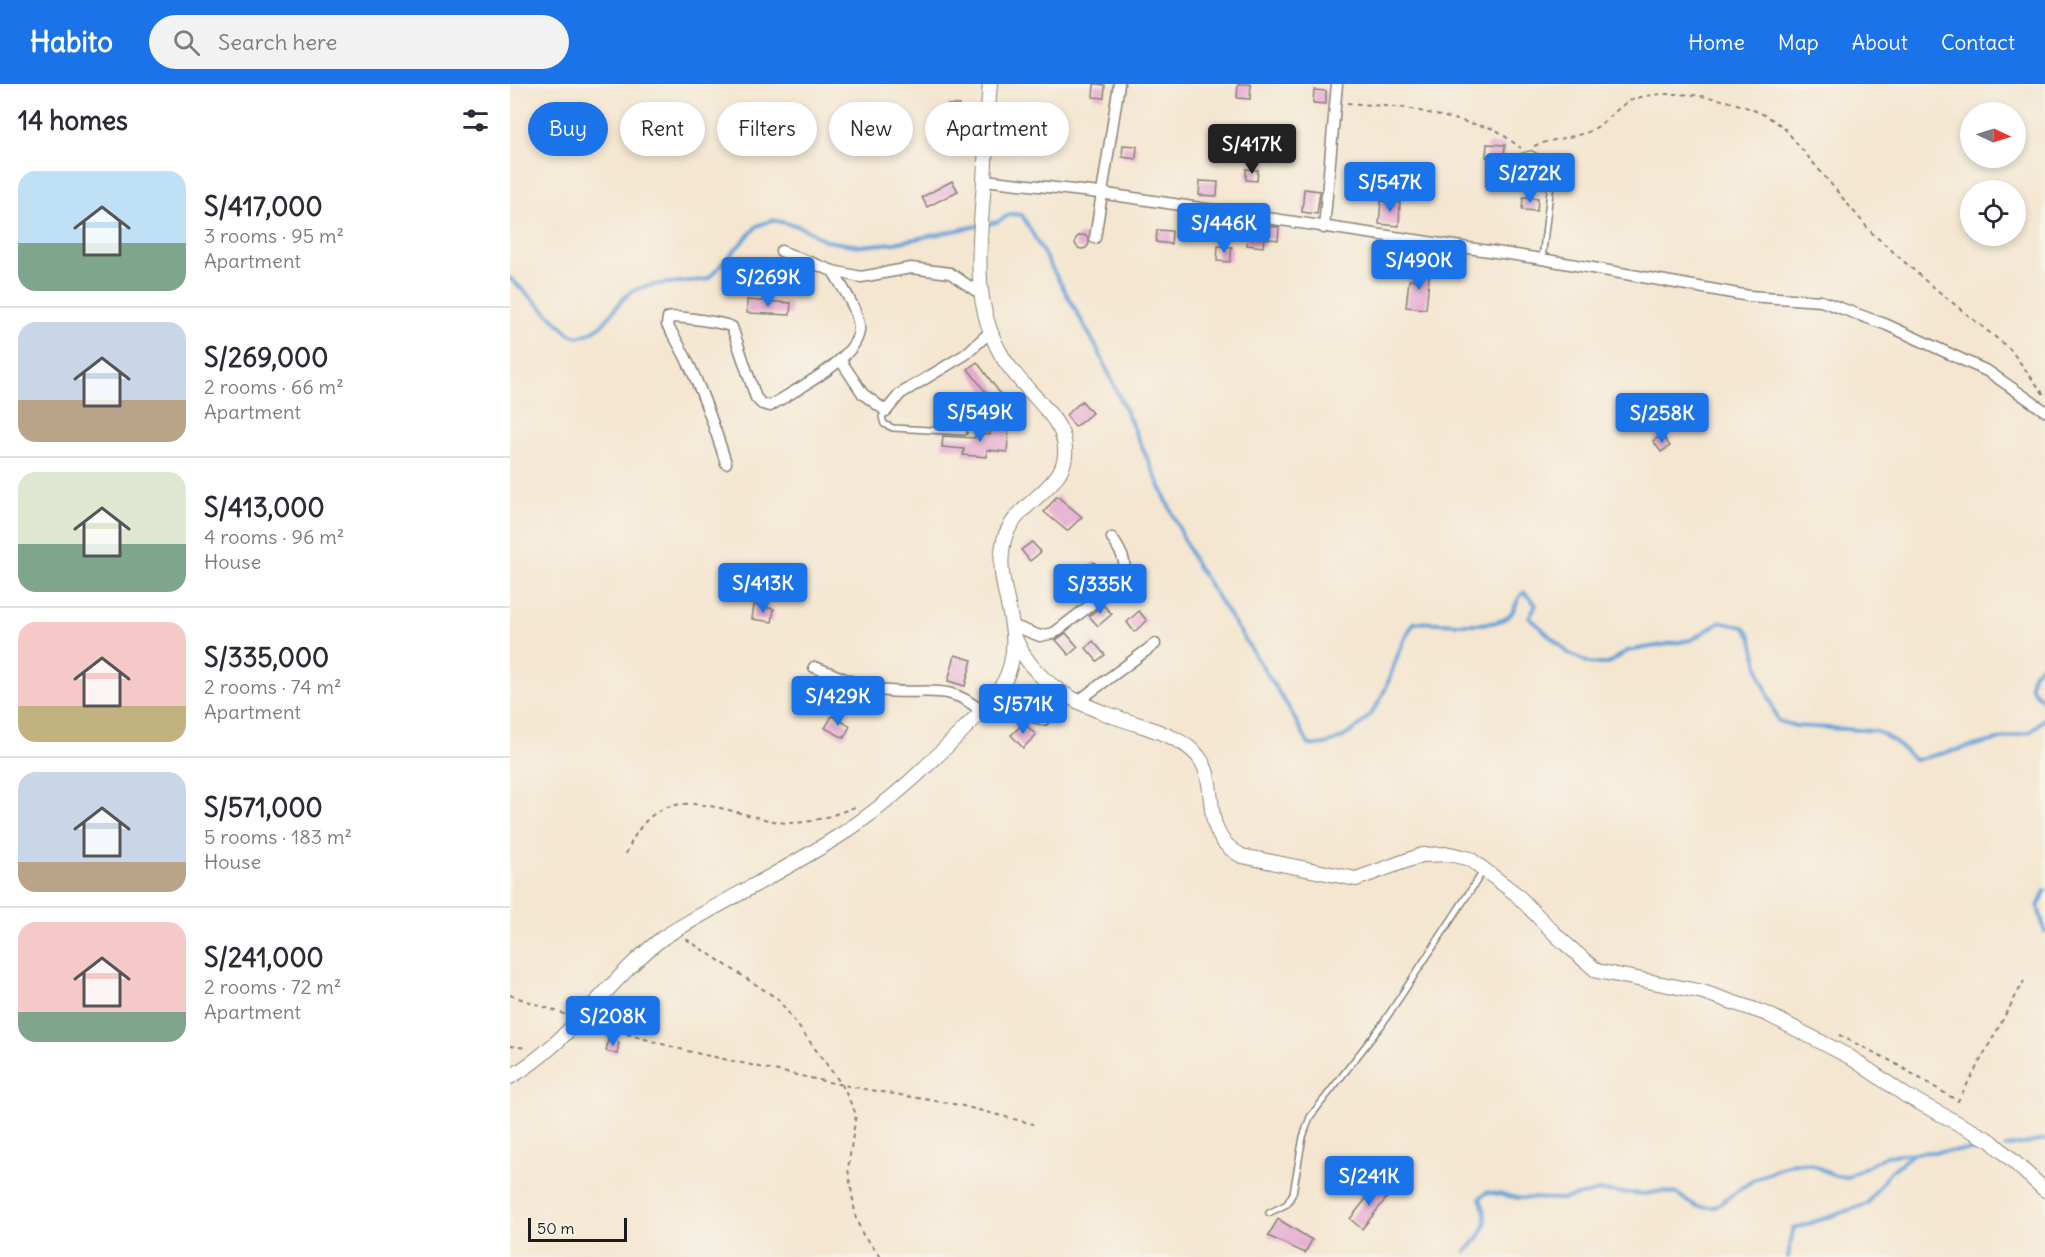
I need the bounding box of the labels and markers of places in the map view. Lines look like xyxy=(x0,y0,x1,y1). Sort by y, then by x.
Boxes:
pin: S/417K xyxy=(1203,124,1301,175)
pin: S/272K xyxy=(1481,153,1579,204)
pin: S/547K xyxy=(1341,162,1439,213)
pin: S/446K xyxy=(1175,203,1273,254)
pin: S/490K xyxy=(1370,240,1468,291)
pin: S/269K xyxy=(719,257,817,308)
pin: S/549K xyxy=(931,392,1029,443)
pin: S/258K xyxy=(1613,393,1711,444)
pin: S/413K xyxy=(714,563,812,614)
pin: S/335K xyxy=(1051,564,1149,615)
pin: S/429K xyxy=(789,676,887,727)
pin: S/571K xyxy=(974,684,1072,735)
pin: S/208K xyxy=(564,996,662,1047)
pin: S/241K xyxy=(1320,1156,1418,1207)

